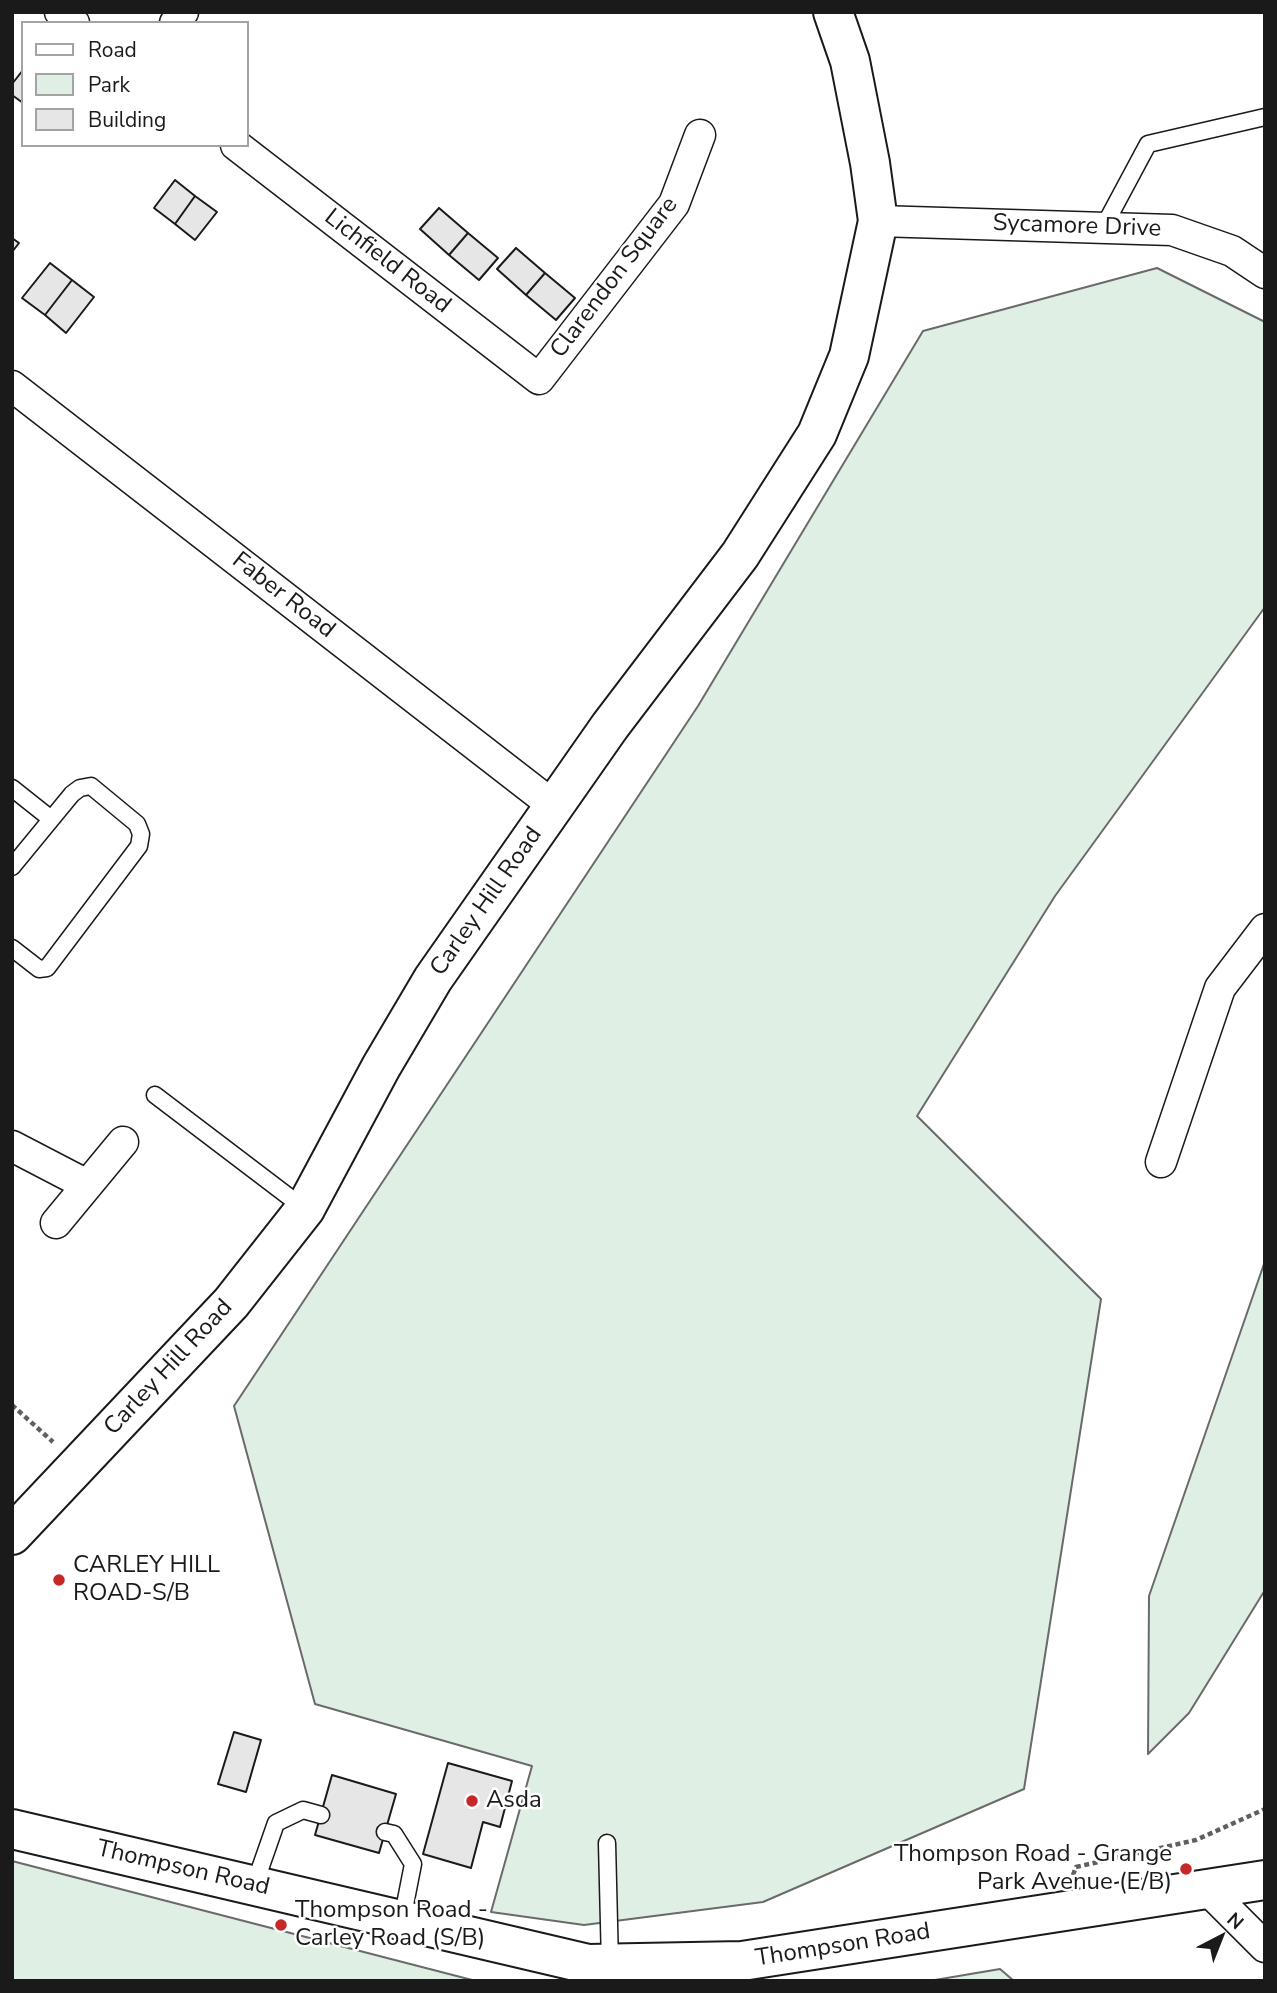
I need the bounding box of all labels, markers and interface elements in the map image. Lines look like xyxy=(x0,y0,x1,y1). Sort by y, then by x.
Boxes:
legend xyxy=(21,21,248,147)
text: Road xyxy=(88,36,137,64)
text: Park xyxy=(88,71,130,99)
text: Building xyxy=(88,106,166,134)
street label: Clarendon Square xyxy=(545,192,685,364)
street label: Lichfield Road xyxy=(318,204,456,320)
street label: Sycamore Drive xyxy=(992,210,1162,244)
street label: Faber Road xyxy=(226,547,340,645)
street label: Carley Hill Road xyxy=(425,822,549,982)
street label: Carley Hill Road xyxy=(99,1294,239,1442)
place label: CARLEY HILL ROAD-S/B xyxy=(73,1552,220,1608)
marker: CARLEY HILL ROAD-S/B xyxy=(51,1572,67,1588)
place label: Asda xyxy=(486,1787,542,1815)
marker: Asda xyxy=(464,1793,480,1809)
street label: Thompson Road xyxy=(94,1835,272,1903)
place label: Thompson Road - Grange Park Avenue (E/B) xyxy=(894,1841,1172,1897)
marker: Thompson Road - Grange Park Avenue (E/B) xyxy=(1178,1861,1194,1877)
place label: Thompson Road - Carley Road (S/B) xyxy=(295,1897,488,1953)
north arrow xyxy=(1186,1902,1256,1972)
text: N xyxy=(1221,1907,1249,1936)
marker: Thompson Road - Carley Road (S/B) xyxy=(273,1917,289,1933)
street label: Thompson Road xyxy=(754,1918,932,1974)

